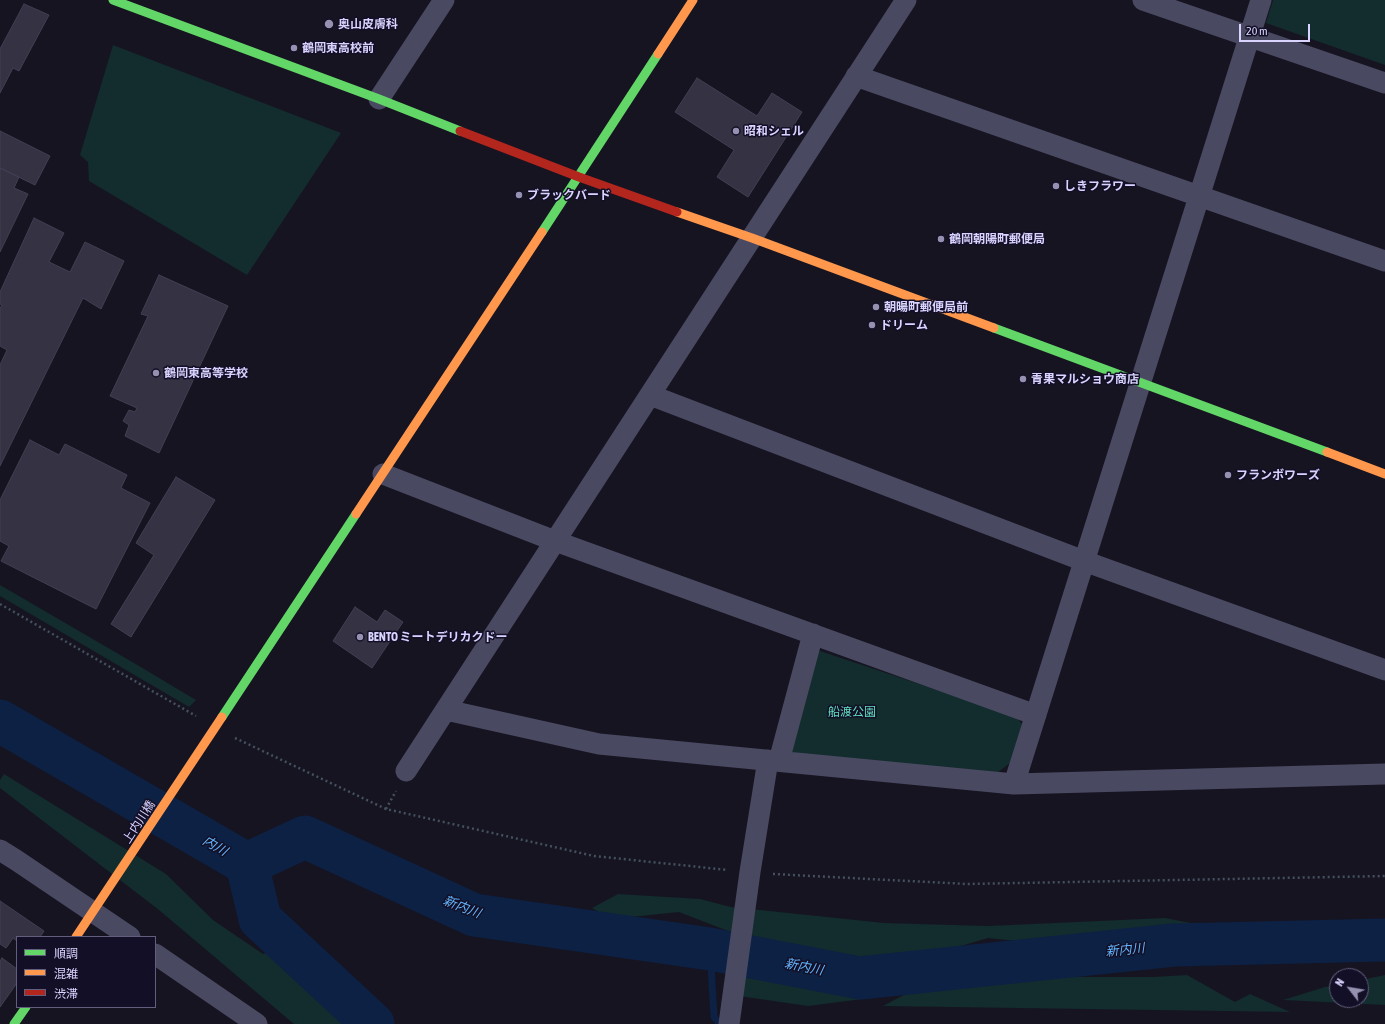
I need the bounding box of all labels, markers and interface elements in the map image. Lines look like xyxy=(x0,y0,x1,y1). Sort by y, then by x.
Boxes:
scale bar xyxy=(1241,16,1312,42)
place label: 奥山皮膚科 xyxy=(338,17,398,31)
marker: 奥山皮膚科 xyxy=(323,18,335,30)
text: 20 m xyxy=(1246,24,1268,38)
place label: 鶴岡東高校前 xyxy=(302,41,374,55)
marker: 鶴岡東高校前 xyxy=(289,43,299,53)
place label: 昭和シェル xyxy=(744,124,804,138)
marker: 昭和シェル xyxy=(731,126,741,136)
place label: しきフラワー xyxy=(1064,179,1136,193)
marker: しきフラワー xyxy=(1051,181,1061,191)
place label: ブラックバード xyxy=(527,188,611,202)
marker: ブラックバード xyxy=(514,190,524,200)
place label: 鶴岡朝陽町郵便局 xyxy=(949,232,1045,246)
marker: 鶴岡朝陽町郵便局 xyxy=(936,234,946,244)
place label: 朝暘町郵便局前 xyxy=(884,300,968,314)
marker: 朝暘町郵便局前 xyxy=(871,302,881,312)
place label: ドリーム xyxy=(880,318,928,332)
marker: ドリーム xyxy=(867,320,877,330)
place label: 鶴岡東高等学校 xyxy=(164,366,248,380)
marker: 鶴岡東高等学校 xyxy=(151,368,161,378)
place label: 青果マルショウ商店 xyxy=(1031,372,1139,386)
marker: 青果マルショウ商店 xyxy=(1018,374,1028,384)
place label: フランボワーズ xyxy=(1236,468,1320,482)
marker: フランボワーズ xyxy=(1223,470,1233,480)
place label: BENTO ミートデリカクドー xyxy=(368,630,508,644)
marker: BENTO ミートデリカクドー xyxy=(355,632,365,642)
park label: 船渡公園 xyxy=(828,705,876,719)
street label: 上内川橋 xyxy=(120,798,158,846)
water label: 内川 xyxy=(200,833,230,859)
water label: 新内川 xyxy=(441,893,483,921)
legend xyxy=(16,936,156,1008)
water label: 新内川 xyxy=(1105,940,1145,960)
text: 順調 xyxy=(54,947,78,961)
water label: 新内川 xyxy=(783,956,825,978)
text: 混雑 xyxy=(54,967,78,981)
north arrow xyxy=(1329,968,1369,1008)
text: N xyxy=(1333,976,1346,988)
text: 渋滞 xyxy=(54,987,78,1001)

